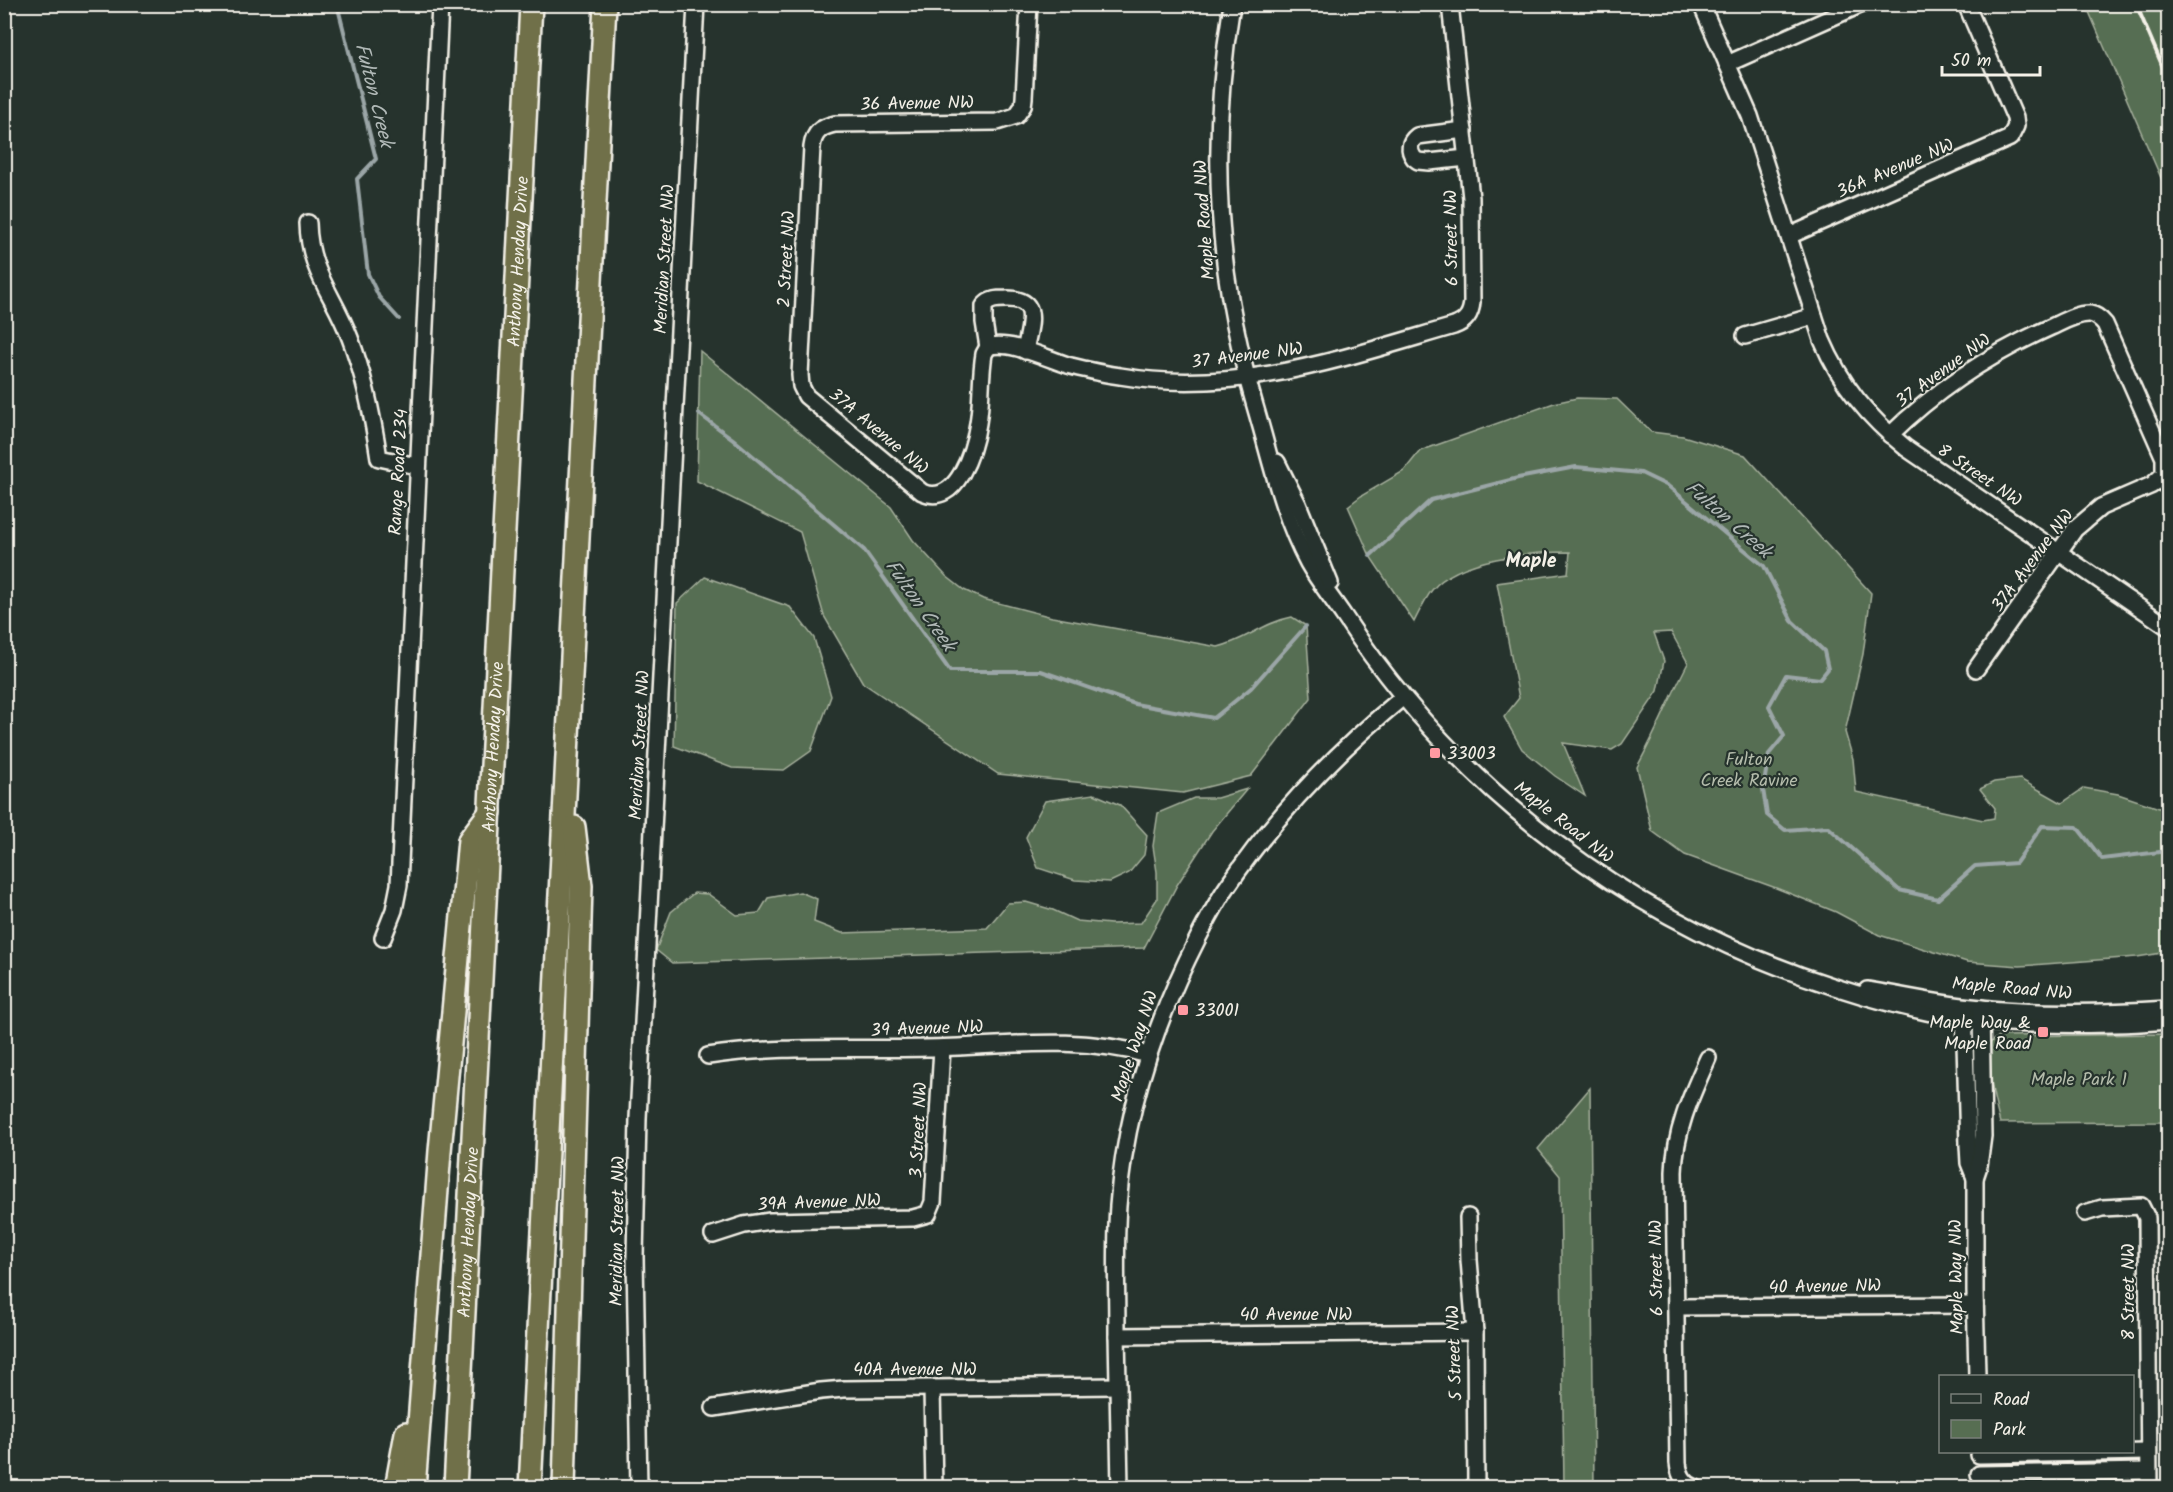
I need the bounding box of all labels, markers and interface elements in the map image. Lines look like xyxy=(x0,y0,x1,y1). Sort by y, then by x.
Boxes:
scale bar xyxy=(1942,39,2040,77)
water label: Fulton Creek xyxy=(345,40,402,154)
text: 50 m xyxy=(1951,47,1991,76)
street label: 36 Avenue NW xyxy=(860,89,974,120)
street label: 36A Avenue NW xyxy=(1832,132,1959,207)
street label: Maple Road NW xyxy=(1187,159,1224,281)
street label: Anthony Henday Drive xyxy=(500,175,538,348)
street label: Meridian Street NW xyxy=(647,183,684,335)
street label: 6 Street NW xyxy=(1437,190,1468,286)
street label: 2 Street NW xyxy=(770,210,805,308)
street label: 37 Avenue NW xyxy=(1890,326,1998,416)
street label: 37 Avenue NW xyxy=(1190,335,1305,378)
street label: 37A Avenue NW xyxy=(822,381,935,483)
street label: Range Road 234 xyxy=(382,408,417,536)
street label: 8 Street NW xyxy=(1931,437,2028,515)
water label: Fulton Creek xyxy=(1677,474,1780,569)
street label: 37A Avenue NW xyxy=(1985,503,2082,619)
district label: Maple xyxy=(1505,546,1557,578)
water label: Fulton Creek xyxy=(876,553,964,661)
street label: Anthony Henday Drive xyxy=(476,661,513,833)
street label: Meridian Street NW xyxy=(622,669,659,821)
place label: 33003 xyxy=(1447,740,1496,769)
marker: 33003 xyxy=(1428,746,1442,760)
park label: Fulton Creek Ravine xyxy=(1700,746,1798,796)
street label: Maple Road NW xyxy=(1507,775,1619,872)
street label: Maple Road NW xyxy=(1951,970,2073,1009)
street label: Maple Way NW xyxy=(1104,987,1167,1106)
place label: 33001 xyxy=(1195,997,1239,1026)
marker: 33001 xyxy=(1176,1003,1190,1017)
place label: Maple Way & Maple Road xyxy=(1929,1009,2032,1059)
street label: 39 Avenue NW xyxy=(870,1013,984,1046)
marker: Maple Way & Maple Road xyxy=(2036,1025,2050,1039)
park label: Maple Park 1 xyxy=(2031,1066,2127,1095)
street label: 3 Street NW xyxy=(902,1081,937,1179)
street label: Anthony Henday Drive xyxy=(451,1146,488,1319)
street label: Meridian Street NW xyxy=(603,1156,634,1306)
street label: 39A Avenue NW xyxy=(757,1187,881,1220)
street label: Maple Way NW xyxy=(1942,1219,1973,1335)
street label: 6 Street NW xyxy=(1642,1220,1673,1316)
street label: 8 Street NW xyxy=(2115,1243,2144,1341)
street label: 40 Avenue NW xyxy=(1768,1272,1882,1303)
street label: 40 Avenue NW xyxy=(1240,1301,1352,1330)
street label: 5 Street NW xyxy=(1439,1304,1472,1401)
street label: 40A Avenue NW xyxy=(853,1356,977,1385)
legend xyxy=(1939,1375,2134,1453)
text: Road xyxy=(1993,1386,2030,1415)
text: Park xyxy=(1993,1416,2026,1445)

